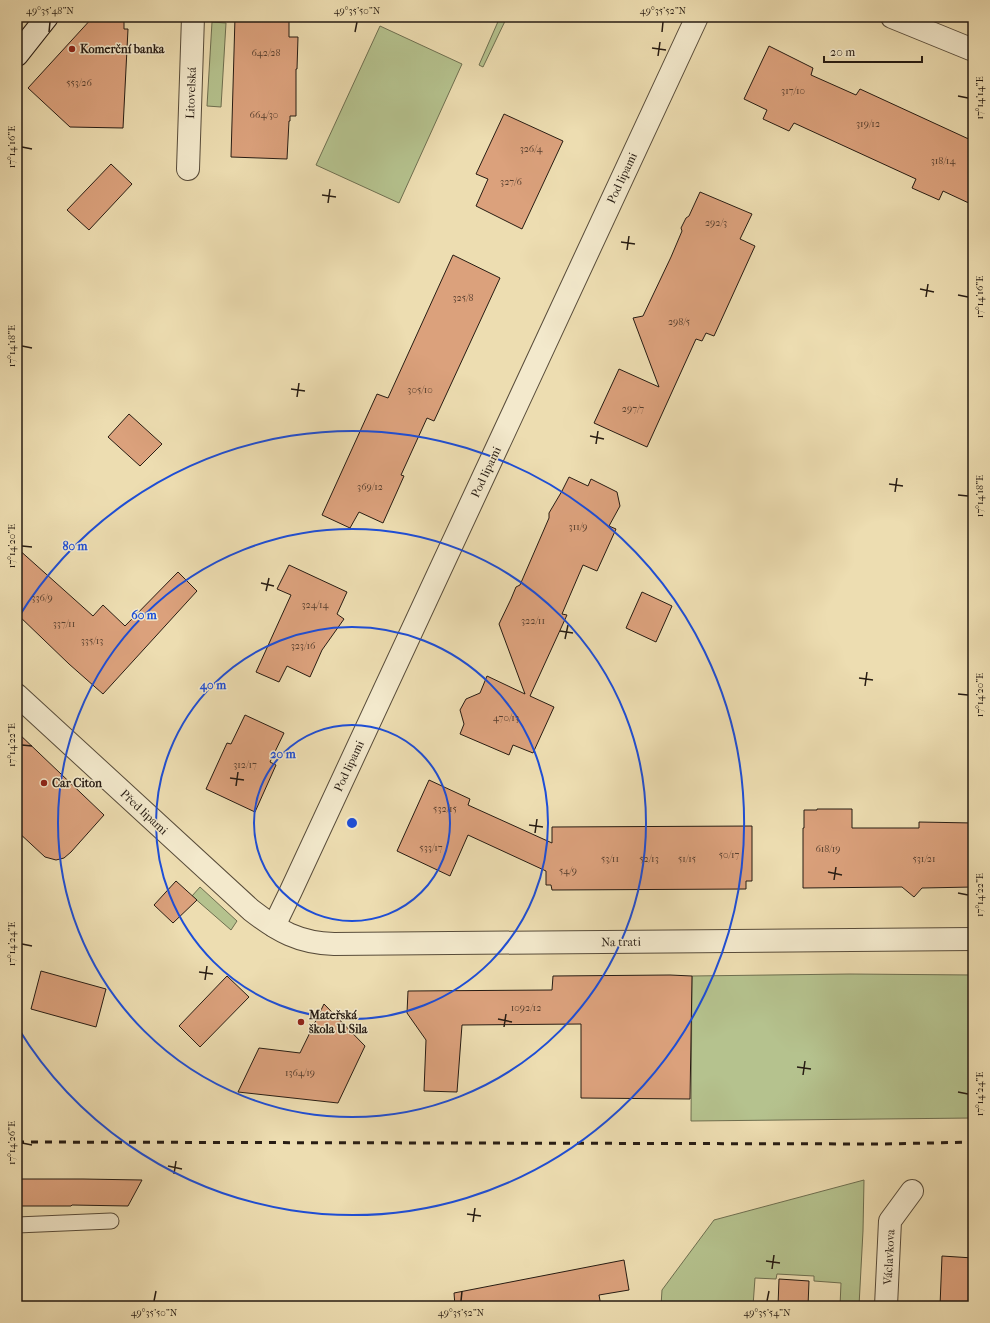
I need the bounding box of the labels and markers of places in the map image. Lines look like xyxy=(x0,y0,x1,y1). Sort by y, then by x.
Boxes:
place label: Komerční banka xyxy=(80,42,165,56)
marker: Komerční banka xyxy=(67,44,77,54)
place label: Car Citon xyxy=(52,776,103,790)
marker: Car Citon xyxy=(39,778,49,788)
centre of rings xyxy=(345,816,359,830)
place label: Mateřská škola U Sila xyxy=(308,1008,368,1036)
marker: Mateřská škola U Sila xyxy=(296,1017,306,1027)

